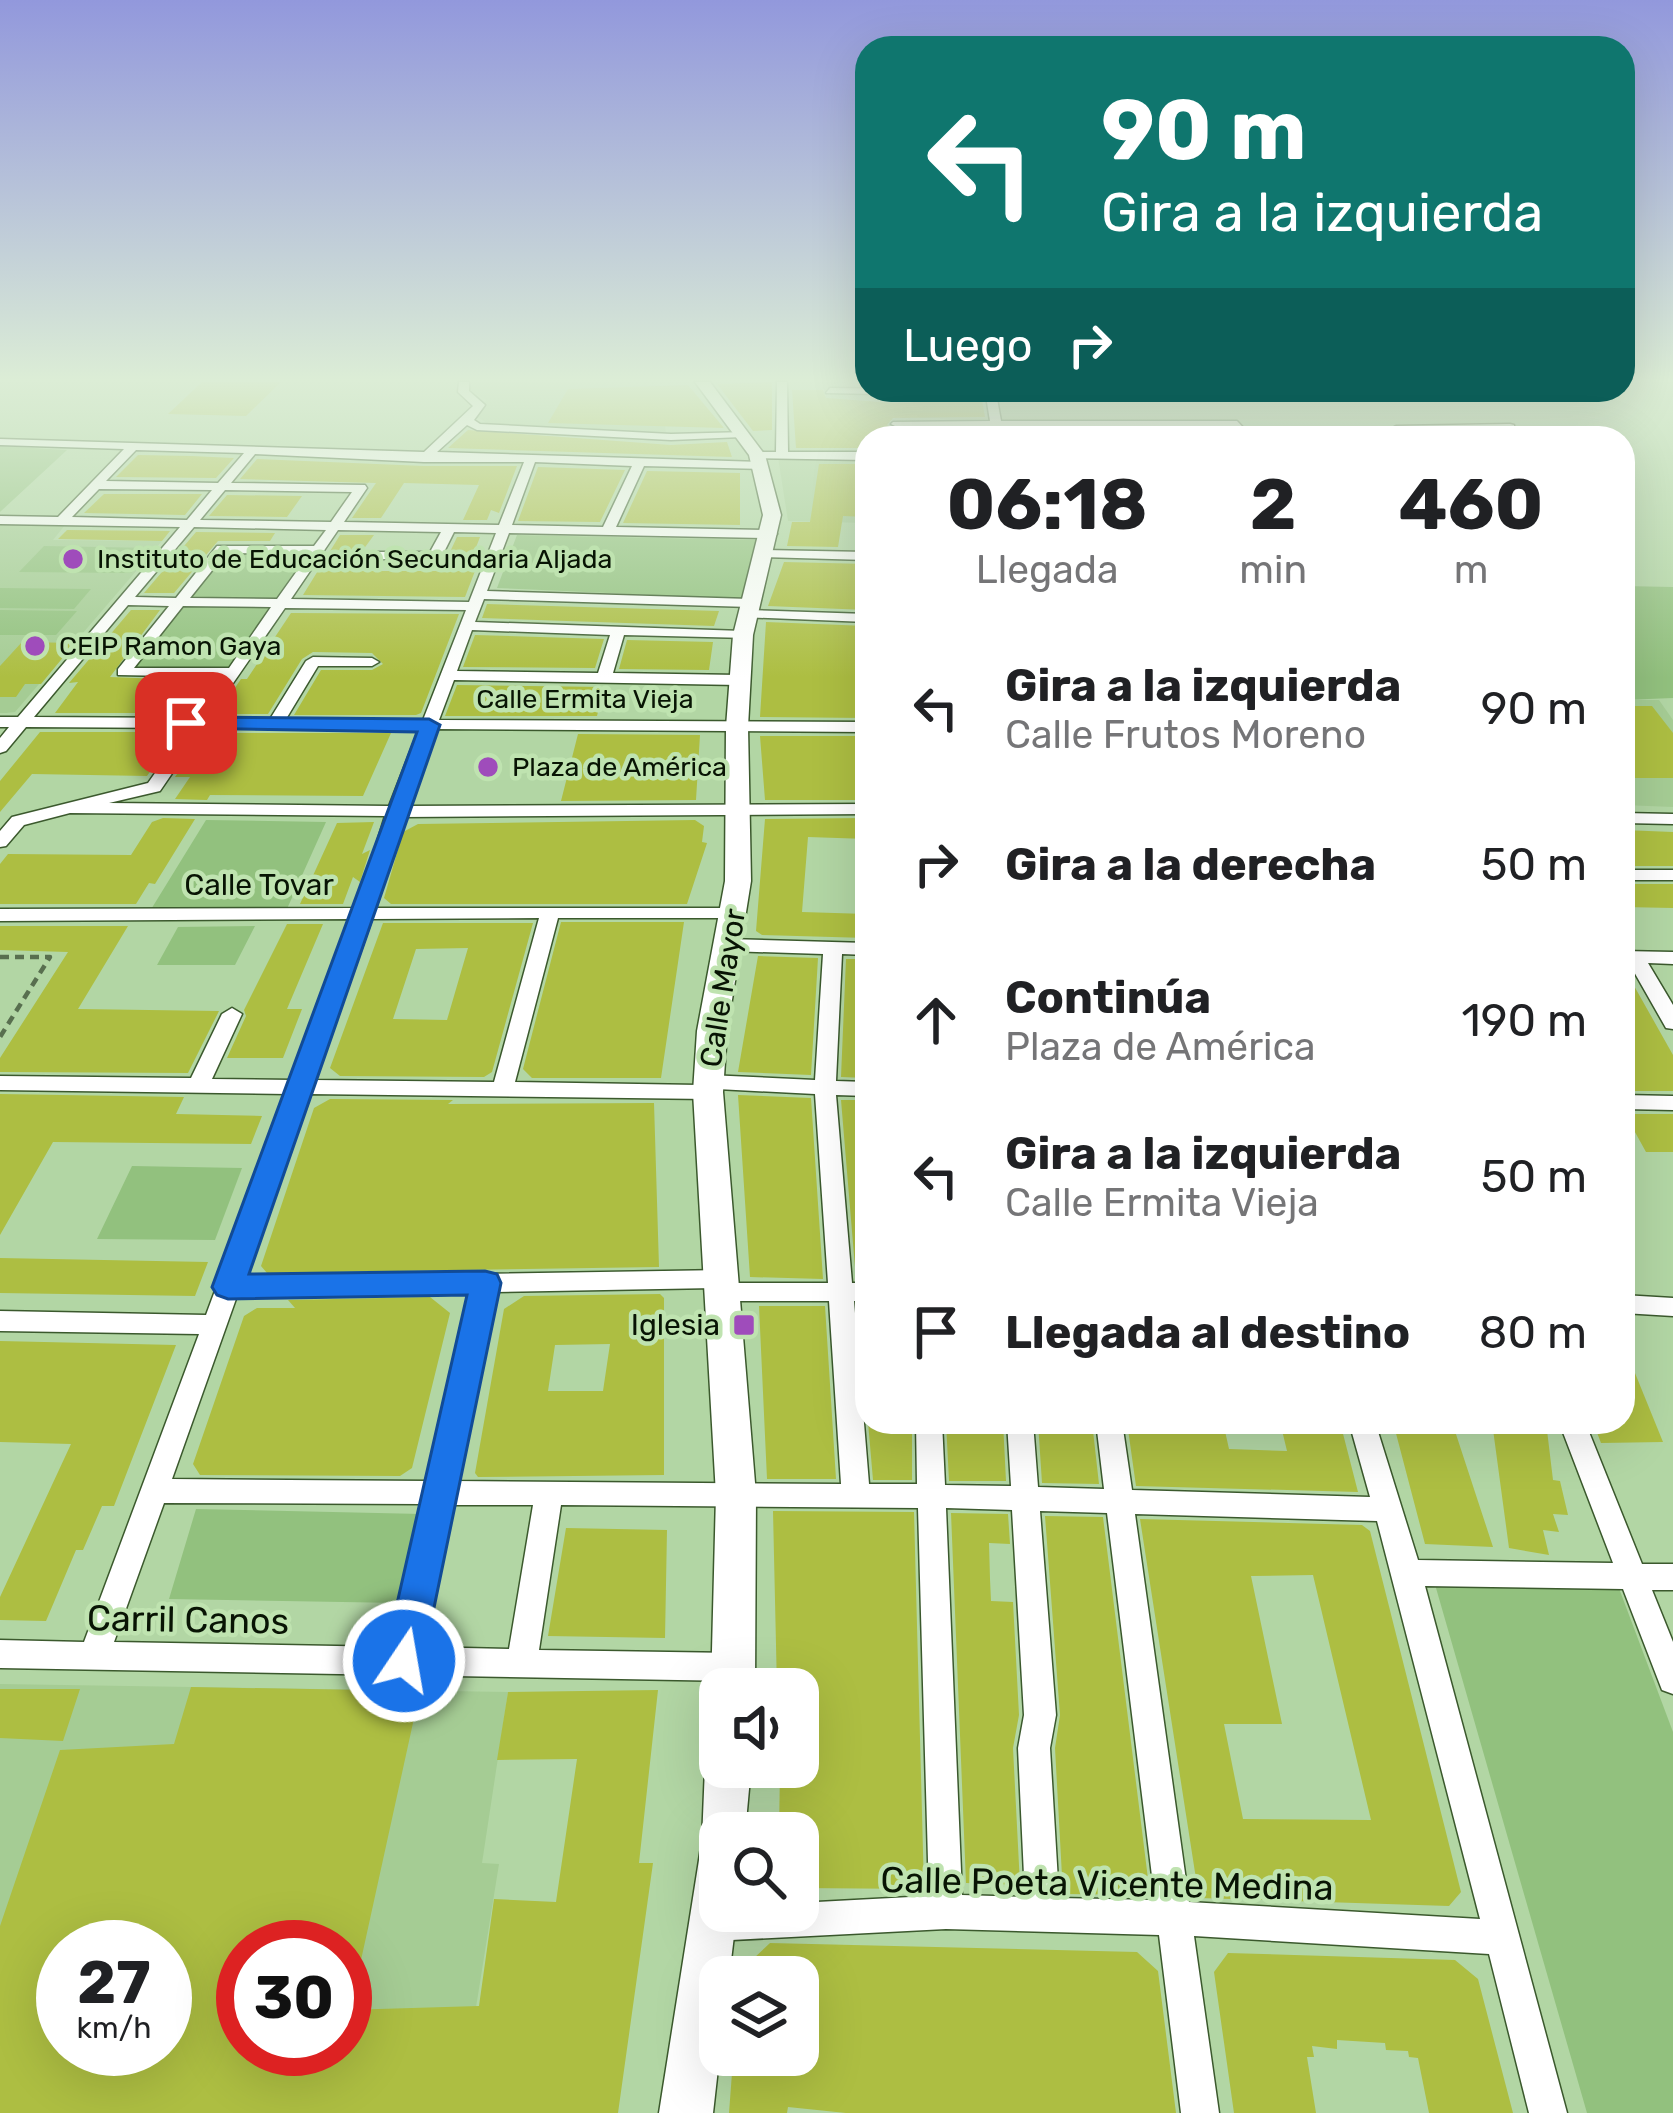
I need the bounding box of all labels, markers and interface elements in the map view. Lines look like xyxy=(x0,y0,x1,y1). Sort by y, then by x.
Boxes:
text: 90 m xyxy=(1101,80,1307,180)
icon: left xyxy=(903,84,1059,240)
text: Gira a la izquierda xyxy=(1101,181,1543,245)
icon: right xyxy=(1057,312,1123,378)
text: Luego xyxy=(903,319,1033,372)
text: 06:18 xyxy=(946,462,1148,547)
text: 2 xyxy=(1250,462,1297,547)
text: 460 xyxy=(1399,462,1544,547)
place label: Instituto de Educación Secundaria Aljada xyxy=(97,543,613,575)
marker: Instituto de Educación Secundaria Aljada xyxy=(60,546,86,572)
text: Llegada xyxy=(976,547,1119,593)
text: min xyxy=(1239,547,1307,593)
text: m xyxy=(1454,547,1488,593)
place label: CEIP Ramon Gaya xyxy=(59,630,281,662)
marker: CEIP Ramon Gaya xyxy=(22,633,48,659)
text: Gira a la izquierda xyxy=(1005,659,1401,712)
pin xyxy=(135,672,237,774)
icon: left xyxy=(903,675,969,741)
text: 90 m xyxy=(1481,682,1587,735)
street label: Calle Ermita Vieja xyxy=(476,683,694,715)
icon: arrive xyxy=(153,690,219,756)
text: Calle Frutos Moreno xyxy=(1005,712,1366,758)
place label: Plaza de América xyxy=(512,751,727,783)
marker: Plaza de América xyxy=(475,754,501,780)
icon: right xyxy=(903,831,969,897)
text: Gira a la derecha xyxy=(1005,838,1376,891)
text: 50 m xyxy=(1481,838,1587,891)
street label: Calle Tovar xyxy=(184,867,334,903)
street label: Calle Mayor xyxy=(693,906,753,1070)
text: Continúa xyxy=(1005,971,1211,1024)
icon: ahead xyxy=(903,987,969,1053)
text: 190 m xyxy=(1461,994,1587,1047)
text: Plaza de América xyxy=(1005,1024,1316,1070)
text: Gira a la izquierda xyxy=(1005,1127,1401,1180)
icon: left xyxy=(903,1143,969,1209)
text: 50 m xyxy=(1481,1150,1587,1203)
text: Calle Ermita Vieja xyxy=(1005,1180,1319,1226)
icon: arrive xyxy=(903,1299,969,1365)
text: Llegada al destino xyxy=(1005,1306,1410,1359)
text: 80 m xyxy=(1479,1306,1587,1359)
place label: Iglesia xyxy=(631,1307,720,1343)
marker: Iglesia xyxy=(731,1312,757,1338)
street label: Carril Canos xyxy=(87,1596,289,1643)
position arrow xyxy=(341,1598,467,1724)
map controls xyxy=(699,1668,819,2076)
button: sound xyxy=(699,1668,819,1788)
button: search xyxy=(699,1812,819,1932)
street label: Calle Poeta Vicente Medina xyxy=(880,1858,1334,1909)
speed limit sign: 30 xyxy=(216,1920,372,2076)
text: 27 xyxy=(77,1947,151,2018)
button: layers xyxy=(699,1956,819,2076)
text: km/h xyxy=(77,2010,151,2046)

